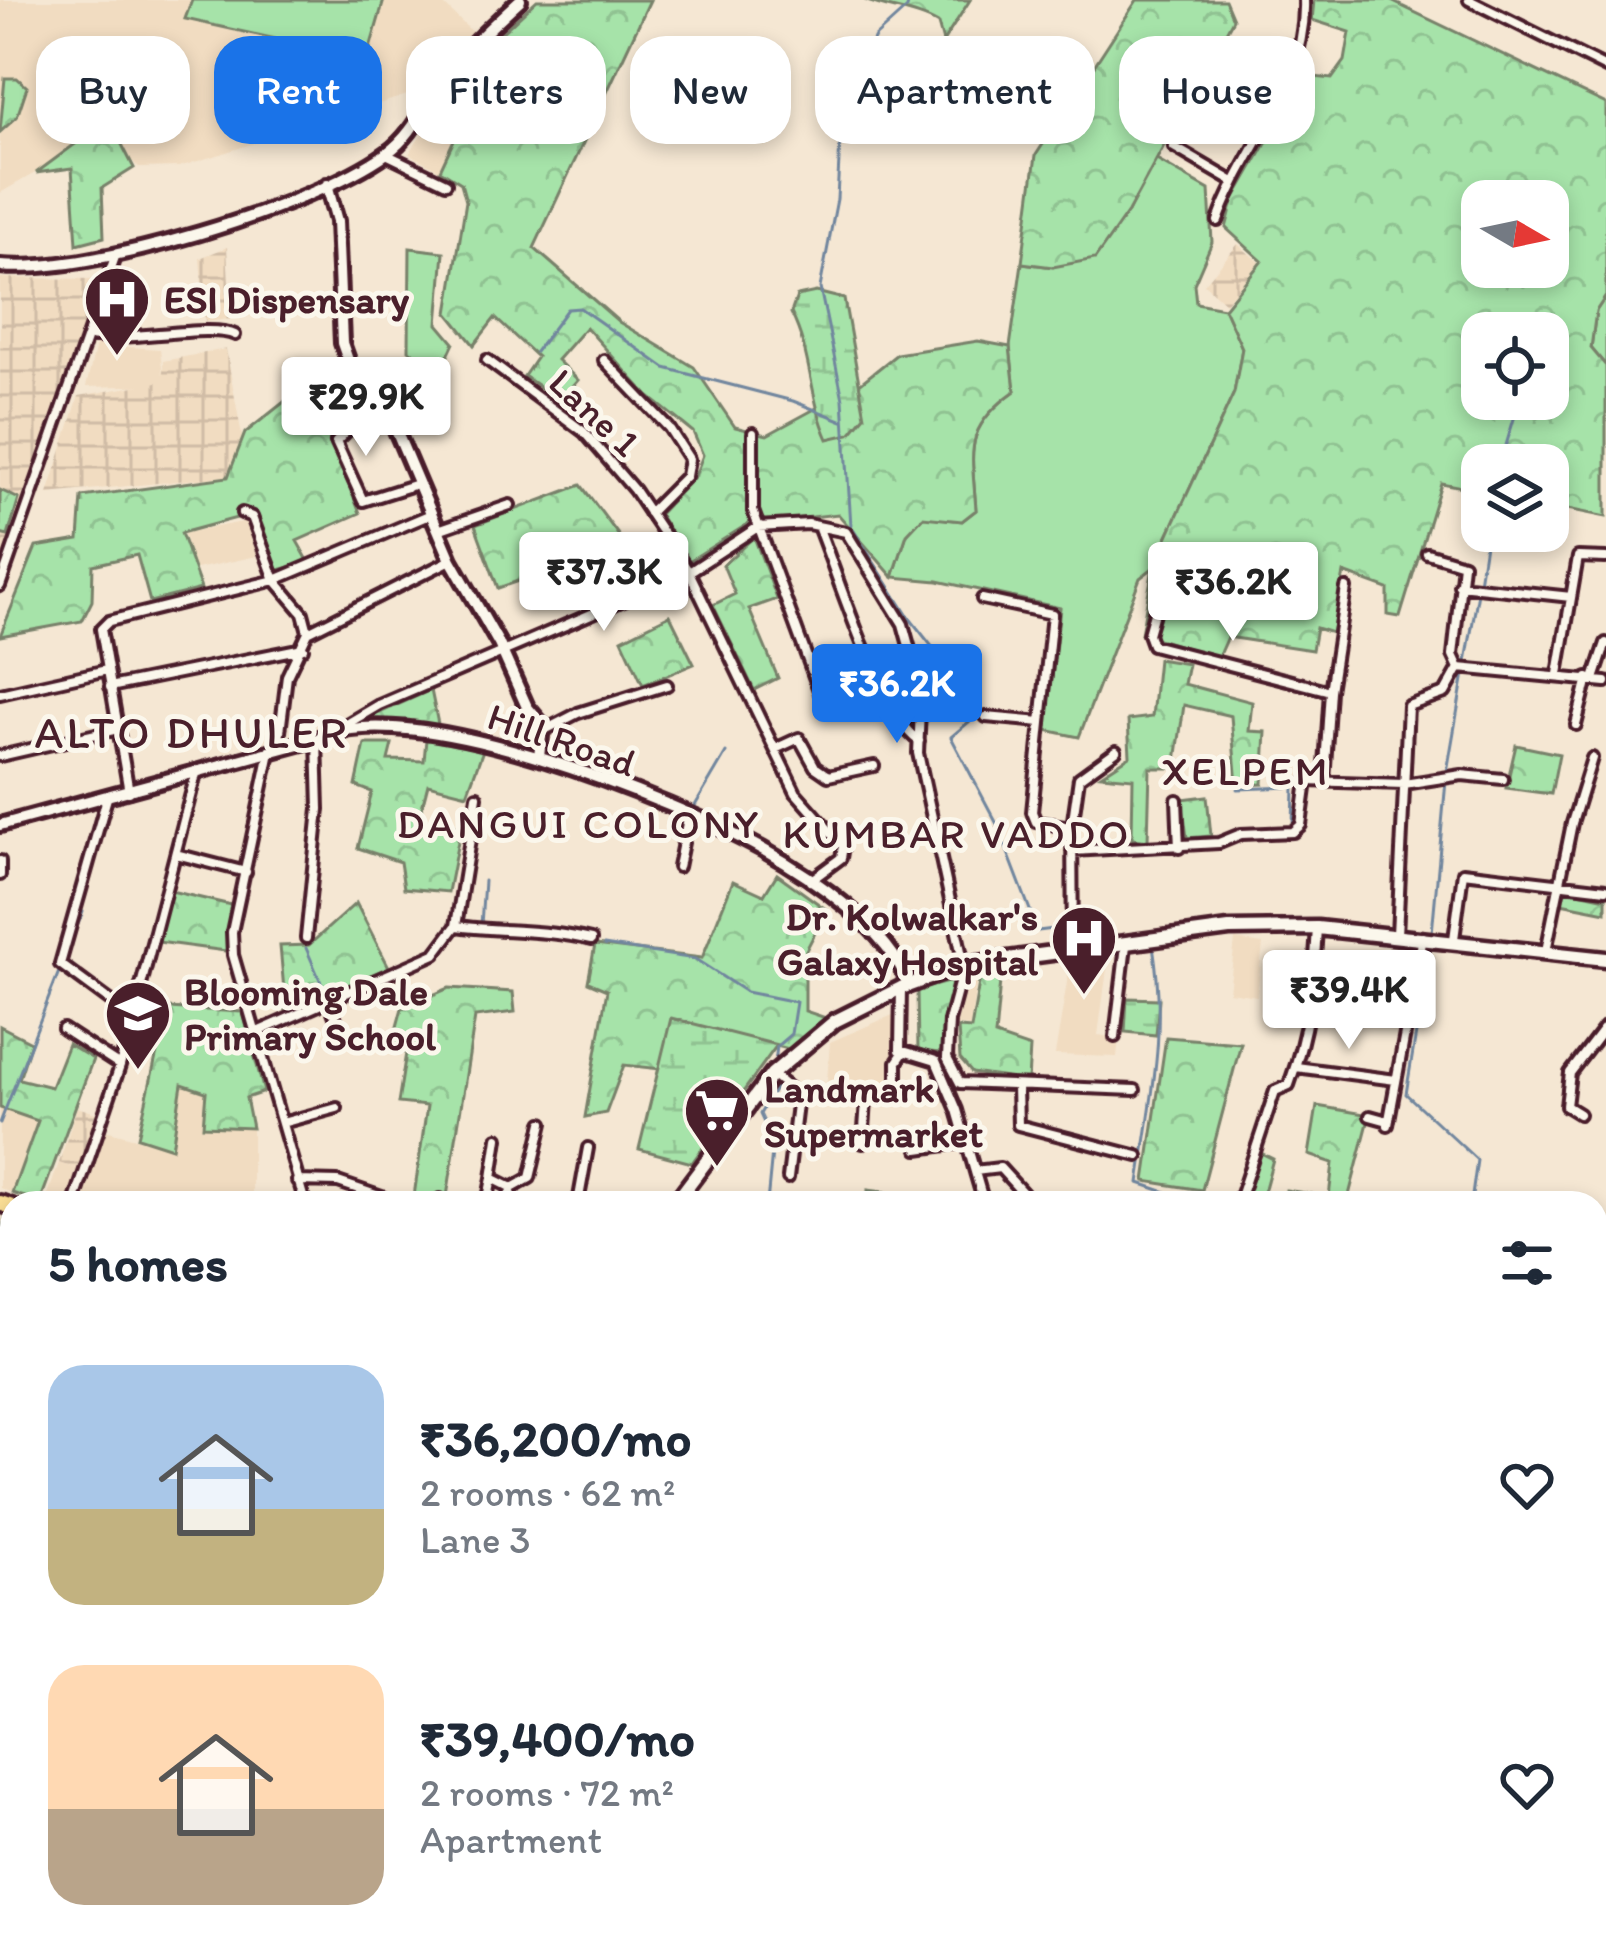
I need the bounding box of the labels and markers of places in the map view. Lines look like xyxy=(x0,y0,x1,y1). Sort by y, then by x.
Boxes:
hospital icon: ESI Dispensary xyxy=(82,264,152,358)
place label: ESI Dispensary xyxy=(164,276,410,323)
pin: ₹29.9K xyxy=(268,357,464,459)
pin: ₹37.3K xyxy=(506,532,702,634)
pin: ₹36.2K xyxy=(1135,542,1331,644)
pin: ₹36.2K xyxy=(799,644,995,746)
place label: Dr. Kolwalkar's Galaxy Hospital xyxy=(777,893,1039,985)
hospital icon: Dr. Kolwalkar's Galaxy Hospital xyxy=(1049,903,1119,997)
pin: ₹39.4K xyxy=(1251,950,1447,1052)
place label: Blooming Dale Primary School xyxy=(184,968,437,1060)
school or university icon: Blooming Dale Primary School xyxy=(103,978,173,1072)
place label: Landmark Supermarket xyxy=(764,1065,983,1157)
supermarket icon: Landmark Supermarket xyxy=(682,1075,752,1169)

